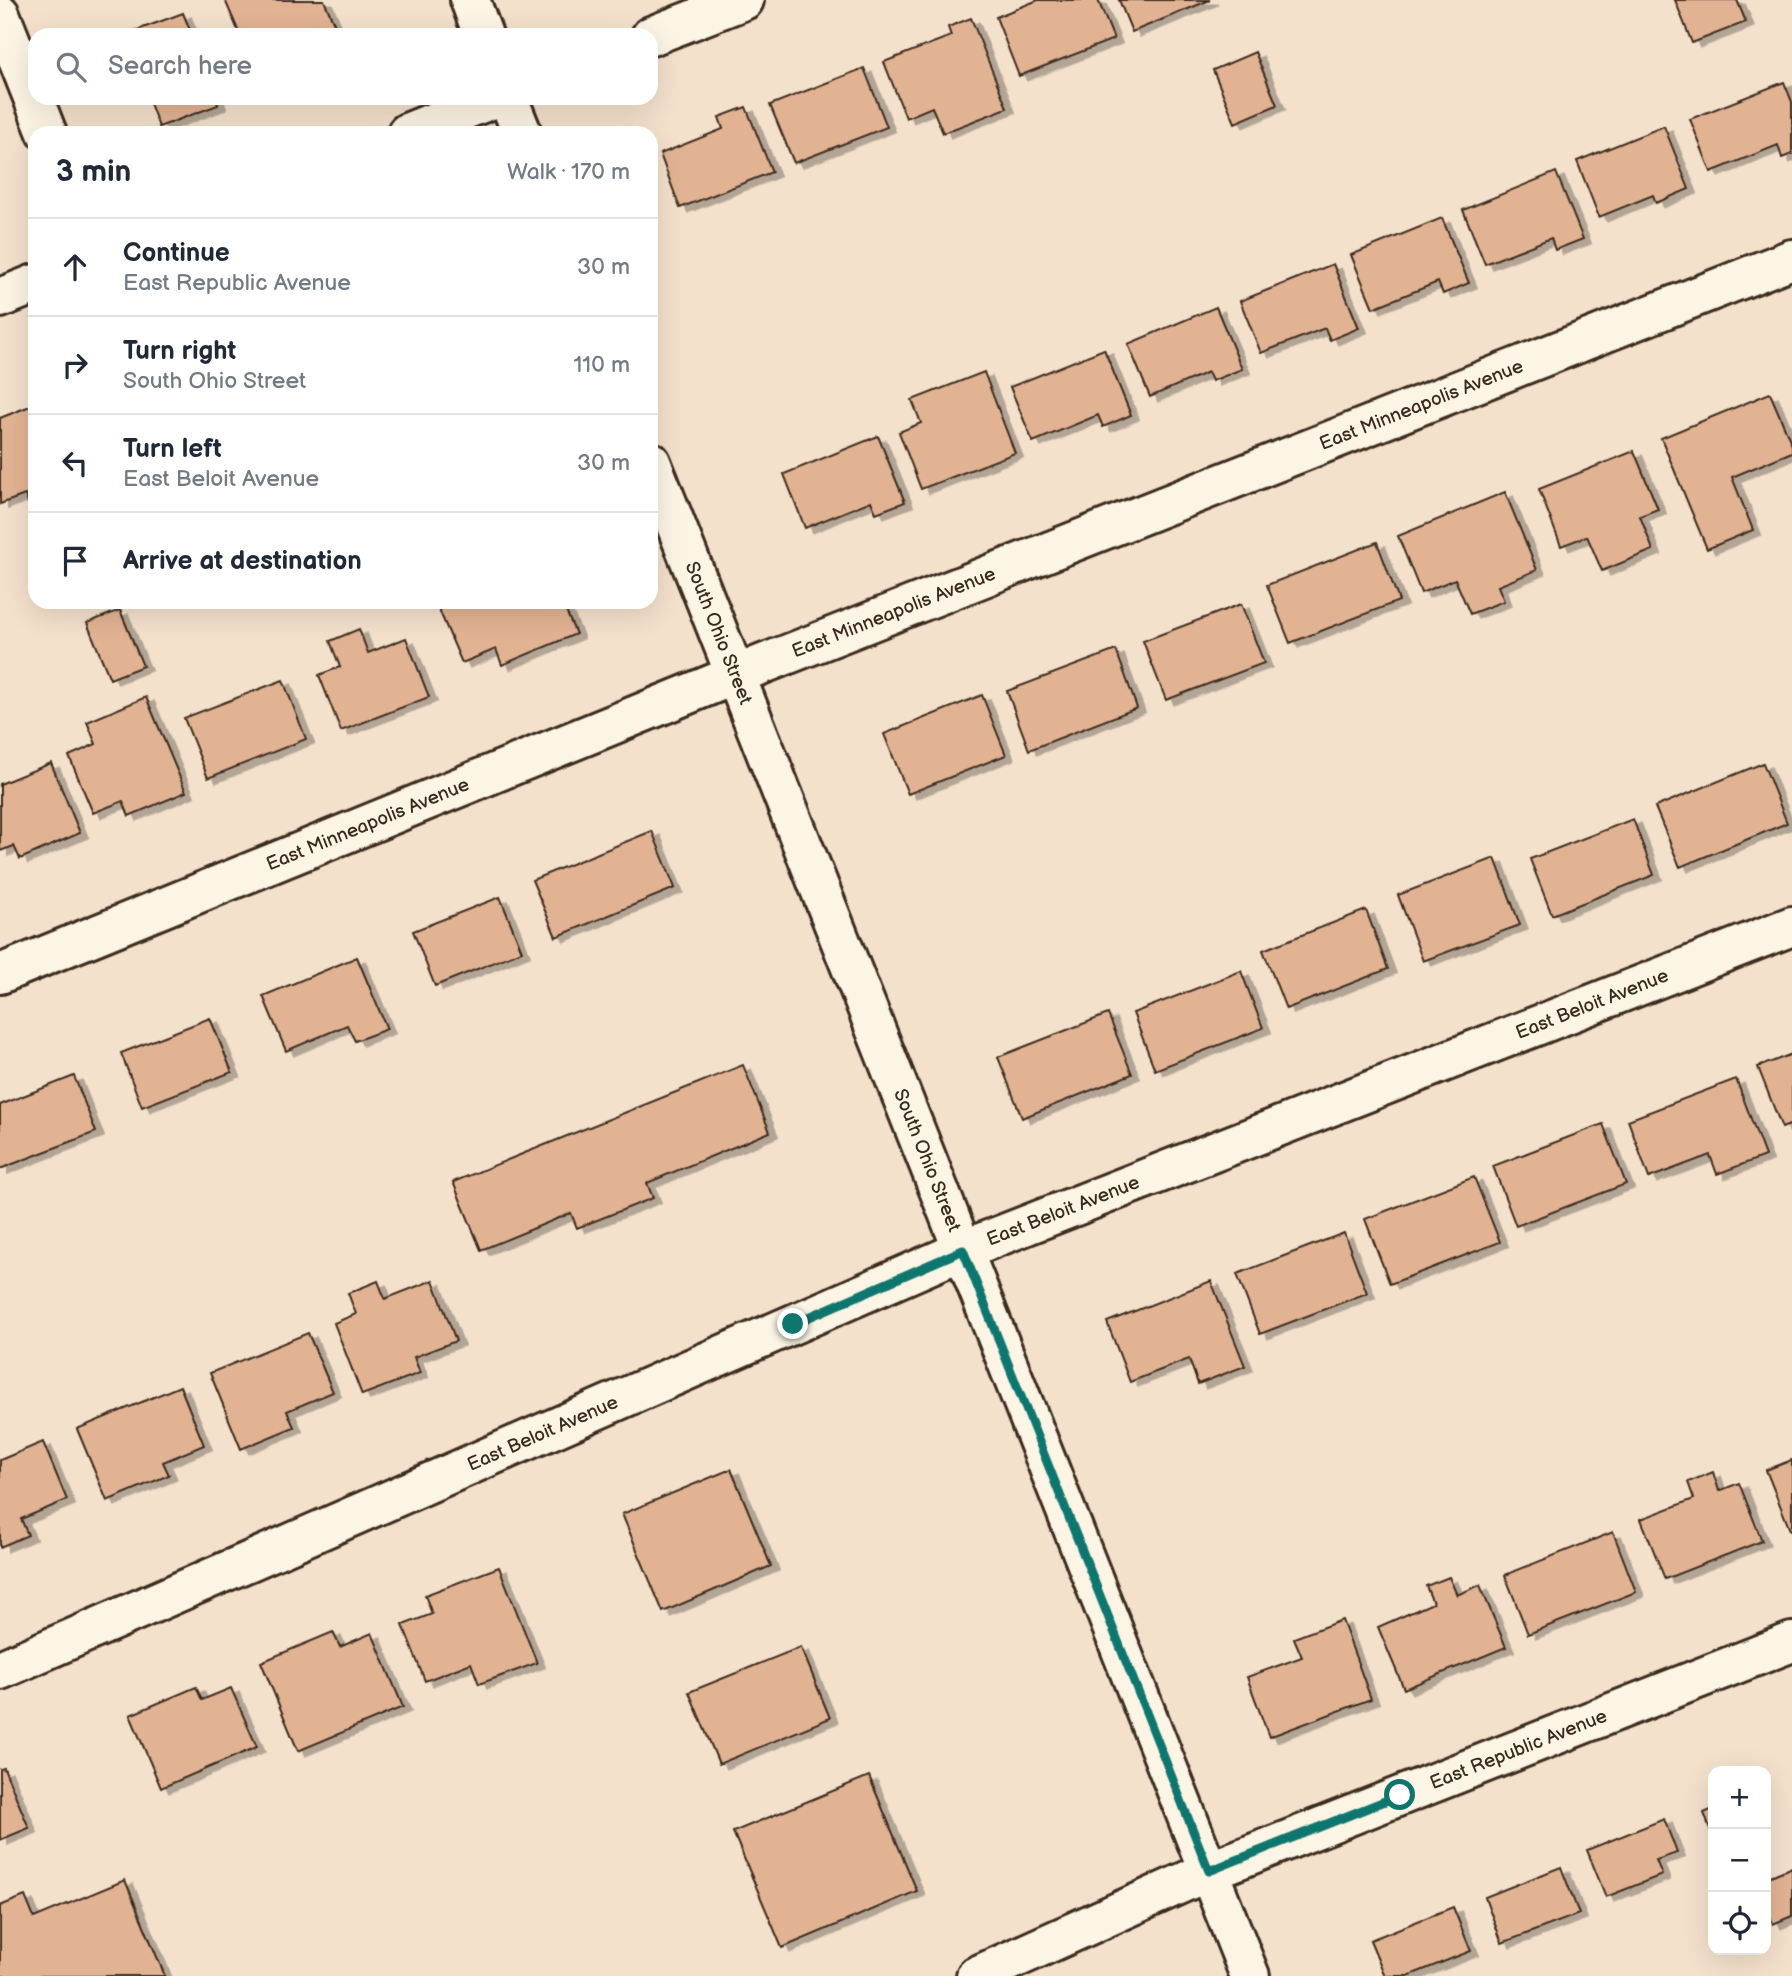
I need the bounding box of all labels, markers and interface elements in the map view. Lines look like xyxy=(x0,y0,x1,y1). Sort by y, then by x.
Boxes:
search box xyxy=(28,28,658,105)
icon: search xyxy=(52,48,90,86)
text: Search here xyxy=(108,51,252,82)
text: 3 min xyxy=(56,154,131,190)
text: Walk · 170 m xyxy=(507,158,630,186)
text: Continue xyxy=(123,238,230,269)
icon: ahead xyxy=(56,248,94,286)
text: 30 m xyxy=(577,253,630,281)
text: East Republic Avenue xyxy=(123,269,351,297)
text: Turn right xyxy=(123,336,236,367)
icon: right xyxy=(56,346,94,384)
text: 110 m xyxy=(573,351,630,379)
street label: East Minneapolis Avenue xyxy=(1316,354,1526,455)
text: South Ohio Street xyxy=(123,367,306,395)
text: Turn left xyxy=(123,434,222,465)
icon: left xyxy=(56,444,94,482)
text: 30 m xyxy=(577,449,630,477)
text: East Beloit Avenue xyxy=(123,465,319,493)
icon: arrive xyxy=(56,542,94,580)
text: Arrive at destination xyxy=(123,546,362,577)
street label: South Ohio Street xyxy=(680,558,757,708)
street label: East Minneapolis Avenue xyxy=(789,562,999,663)
street label: East Minneapolis Avenue xyxy=(263,773,473,876)
street label: East Beloit Avenue xyxy=(1512,964,1672,1044)
street label: South Ohio Street xyxy=(889,1086,966,1235)
street label: East Beloit Avenue xyxy=(983,1171,1143,1251)
route end xyxy=(777,1308,808,1339)
street label: East Beloit Avenue xyxy=(464,1390,622,1476)
street label: East Republic Avenue xyxy=(1427,1704,1610,1795)
map controls xyxy=(1708,1766,1771,1955)
button: + xyxy=(1708,1766,1771,1829)
route start xyxy=(1384,1779,1415,1810)
button: − xyxy=(1708,1829,1771,1892)
button: locate xyxy=(1708,1892,1771,1955)

